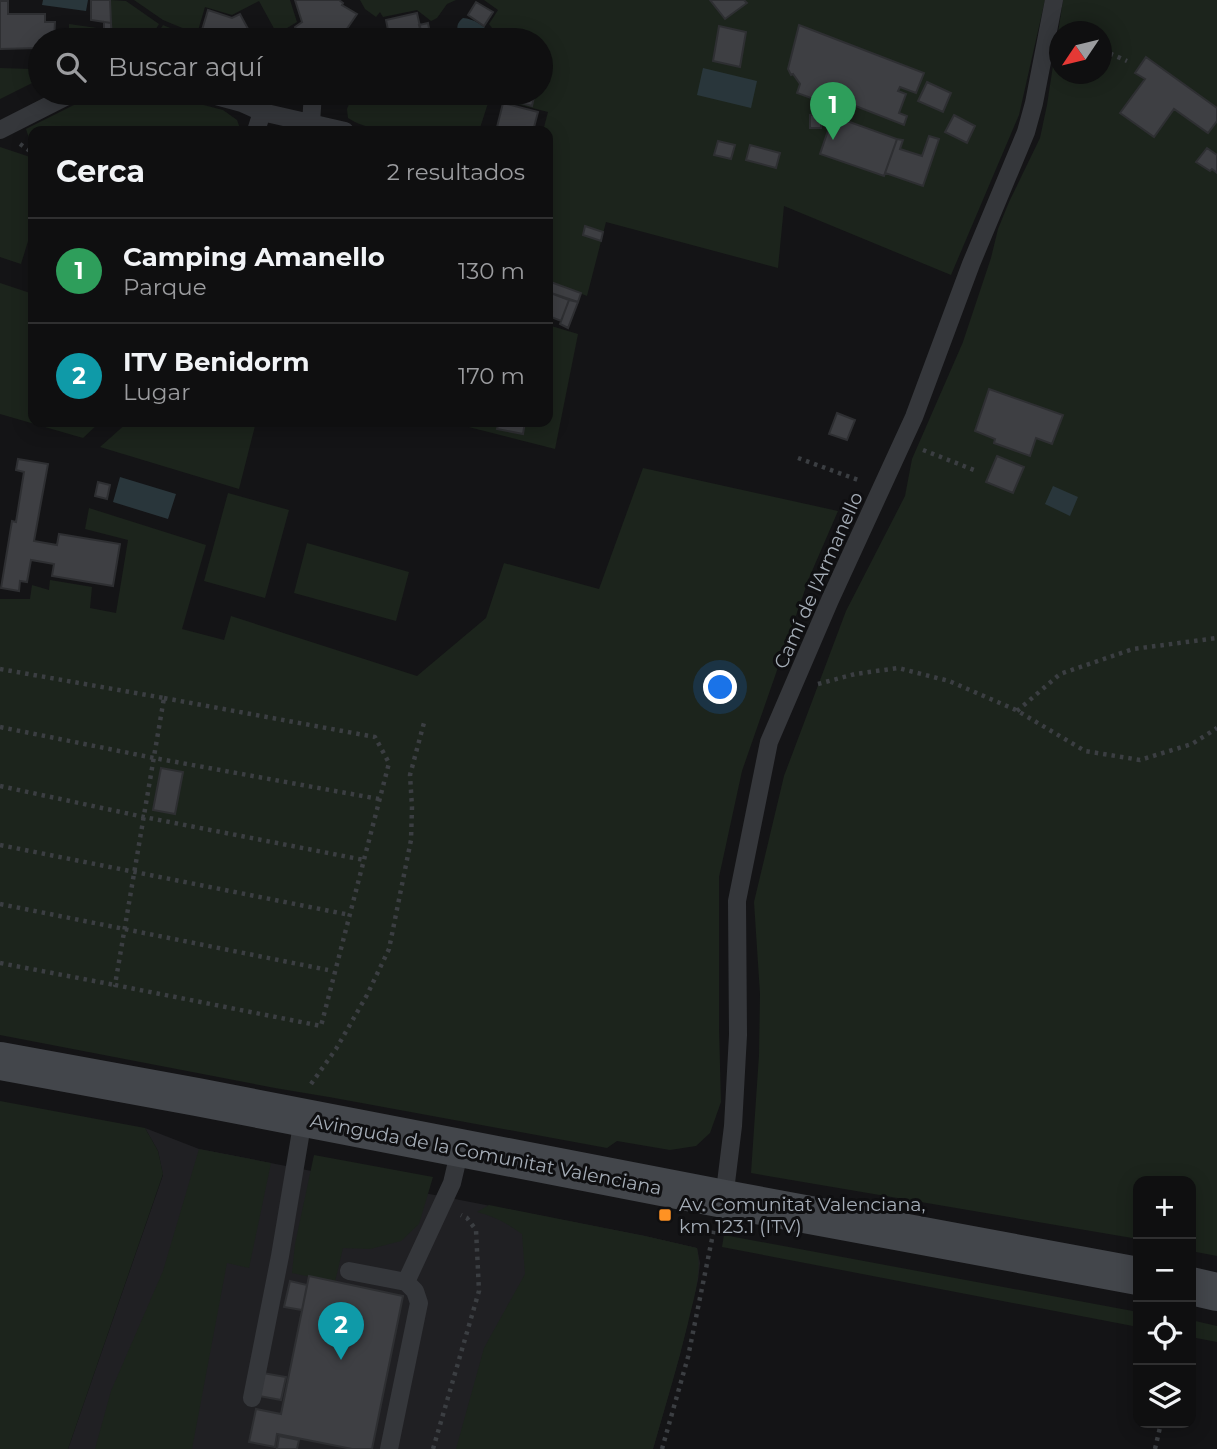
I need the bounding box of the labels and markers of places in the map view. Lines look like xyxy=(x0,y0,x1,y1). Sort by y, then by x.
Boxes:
pin: 1 xyxy=(810,82,856,140)
place label: Av. Comunitat Valenciana, km 123.1 (ITV) xyxy=(679,1193,926,1238)
marker: Av. Comunitat Valenciana, km 123.1 (ITV) xyxy=(657,1207,673,1223)
pin: 2 xyxy=(318,1302,364,1360)

